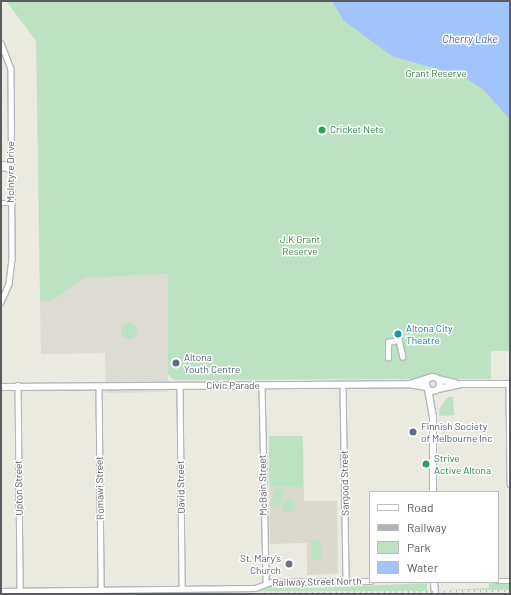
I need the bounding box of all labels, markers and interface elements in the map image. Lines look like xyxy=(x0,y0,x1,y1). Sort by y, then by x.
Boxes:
water label: Cherry Lake xyxy=(442,32,498,46)
park label: Grant Reserve xyxy=(405,68,467,80)
place label: Cricket Nets xyxy=(330,124,384,136)
marker: Cricket Nets xyxy=(317,125,327,135)
street label: McIntyre Drive xyxy=(5,141,17,203)
park label: J.K Grant Reserve xyxy=(280,233,320,256)
place label: Altona City Theatre xyxy=(406,322,453,346)
marker: Altona City Theatre xyxy=(393,329,403,339)
place label: Altona Youth Centre xyxy=(184,351,240,374)
marker: Altona Youth Centre xyxy=(171,358,181,368)
street label: Civic Parade xyxy=(206,380,260,392)
place label: Finnish Society of Melbourne Inc xyxy=(421,420,492,444)
marker: Finnish Society of Melbourne Inc xyxy=(408,427,418,437)
street label: Sargood Street xyxy=(338,450,352,516)
place label: Strive Active Altona xyxy=(434,452,491,476)
street label: McBain Street xyxy=(256,454,270,516)
street label: Romawi Street xyxy=(93,456,107,520)
marker: Strive Active Altona xyxy=(421,459,431,469)
street label: Upton Street xyxy=(13,460,25,516)
street label: David Street xyxy=(175,460,187,514)
legend xyxy=(369,491,499,583)
text: Road xyxy=(407,500,434,514)
text: Railway xyxy=(407,520,446,534)
text: Park xyxy=(407,540,431,554)
place label: St. Mary's Church xyxy=(240,552,281,576)
marker: St. Mary's Church xyxy=(284,559,294,569)
text: Water xyxy=(407,560,438,574)
street label: Railway Street North xyxy=(272,575,362,589)

